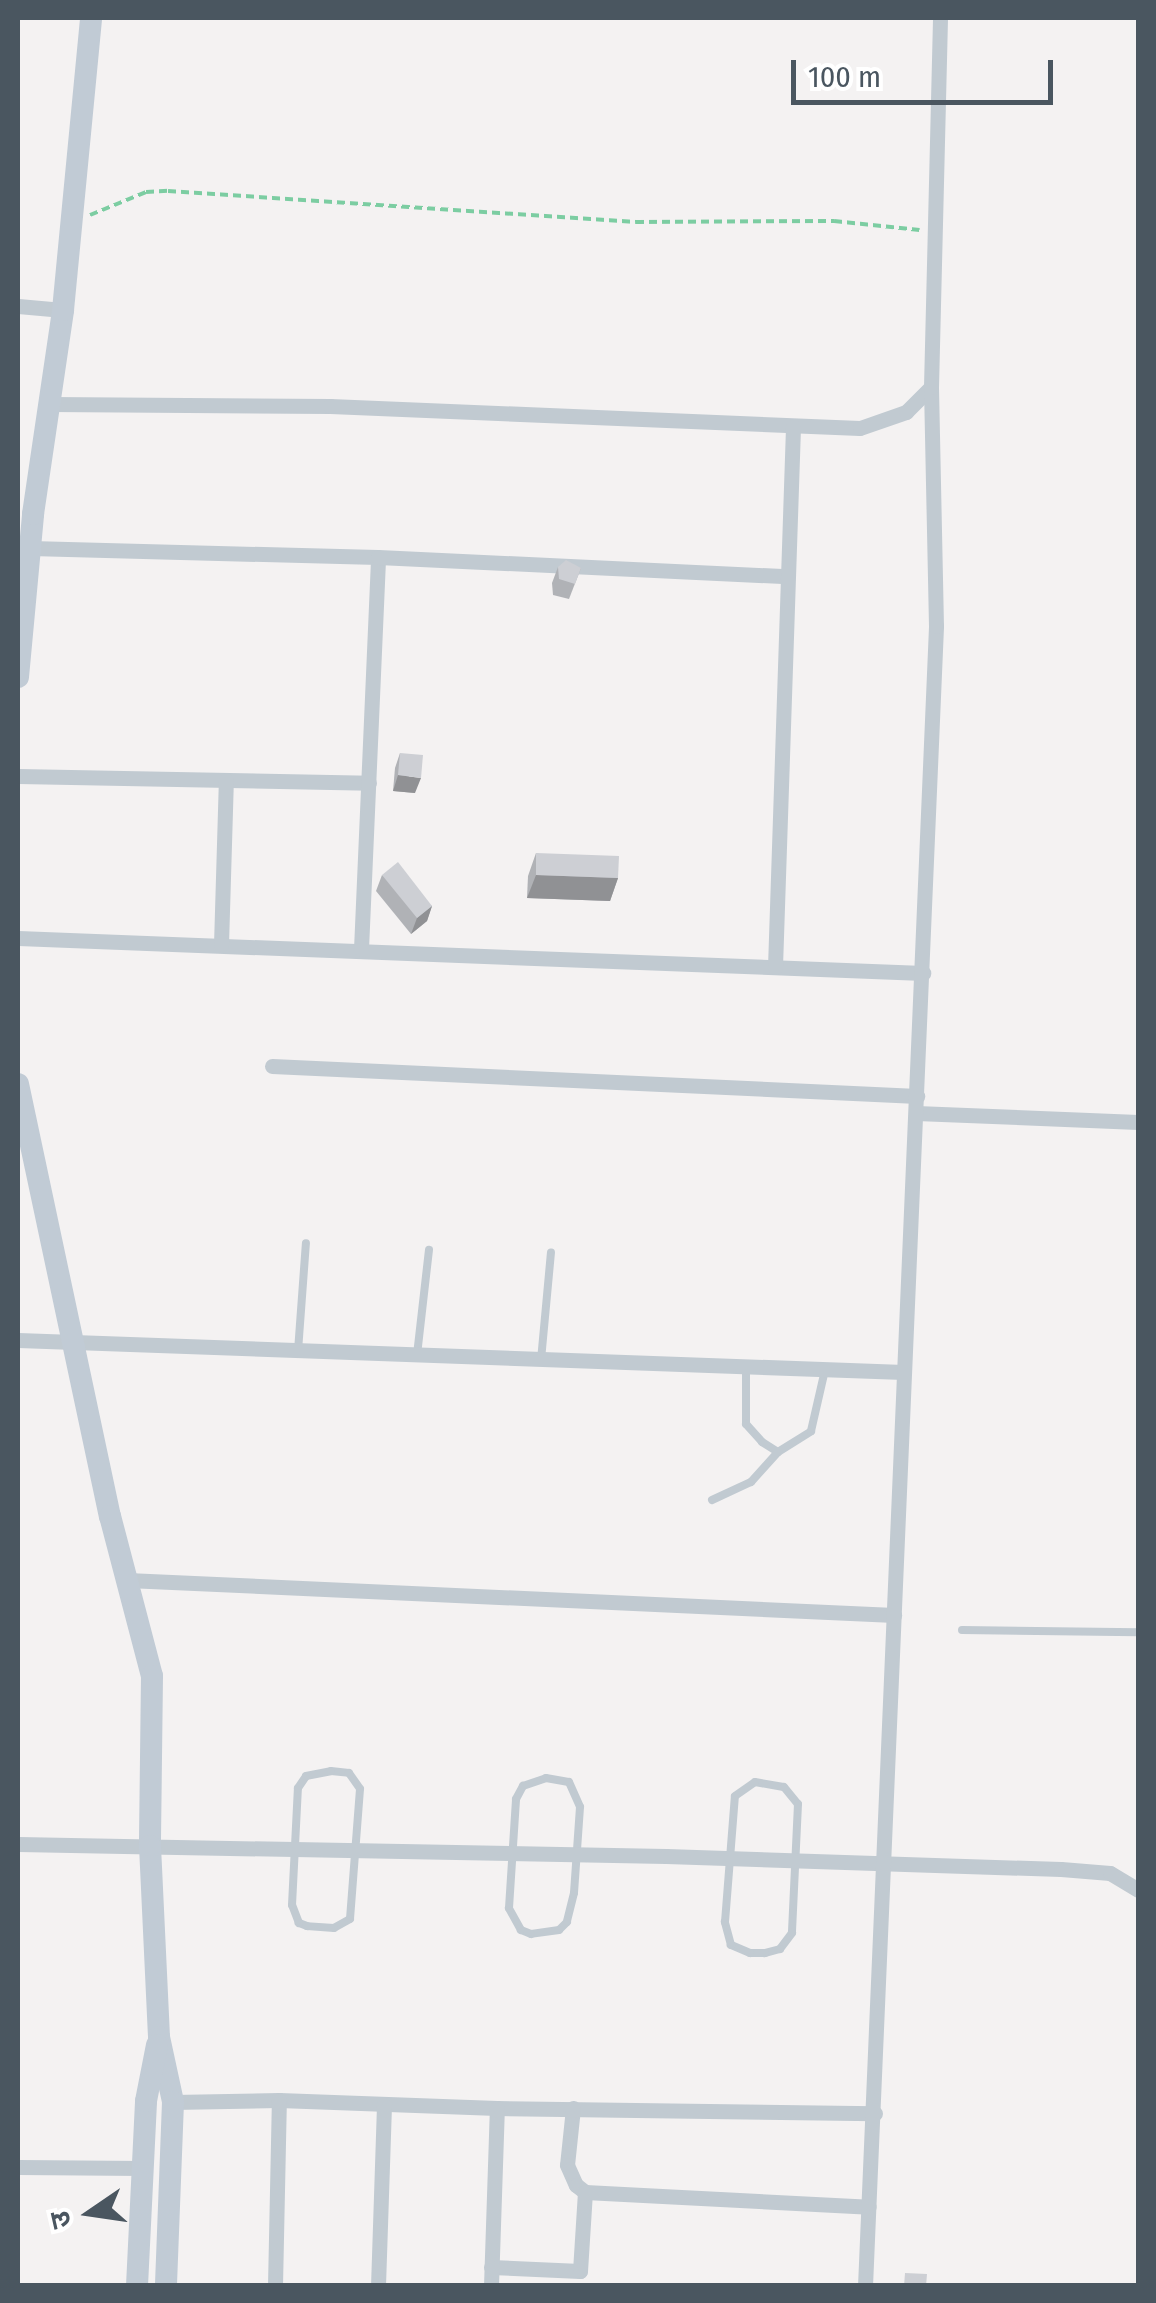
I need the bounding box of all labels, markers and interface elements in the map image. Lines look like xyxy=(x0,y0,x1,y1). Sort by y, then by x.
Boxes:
scale bar xyxy=(796,40,1058,102)
text: 100 m xyxy=(808,59,881,95)
north arrow xyxy=(40,2163,140,2263)
text: उ xyxy=(42,2208,78,2232)

